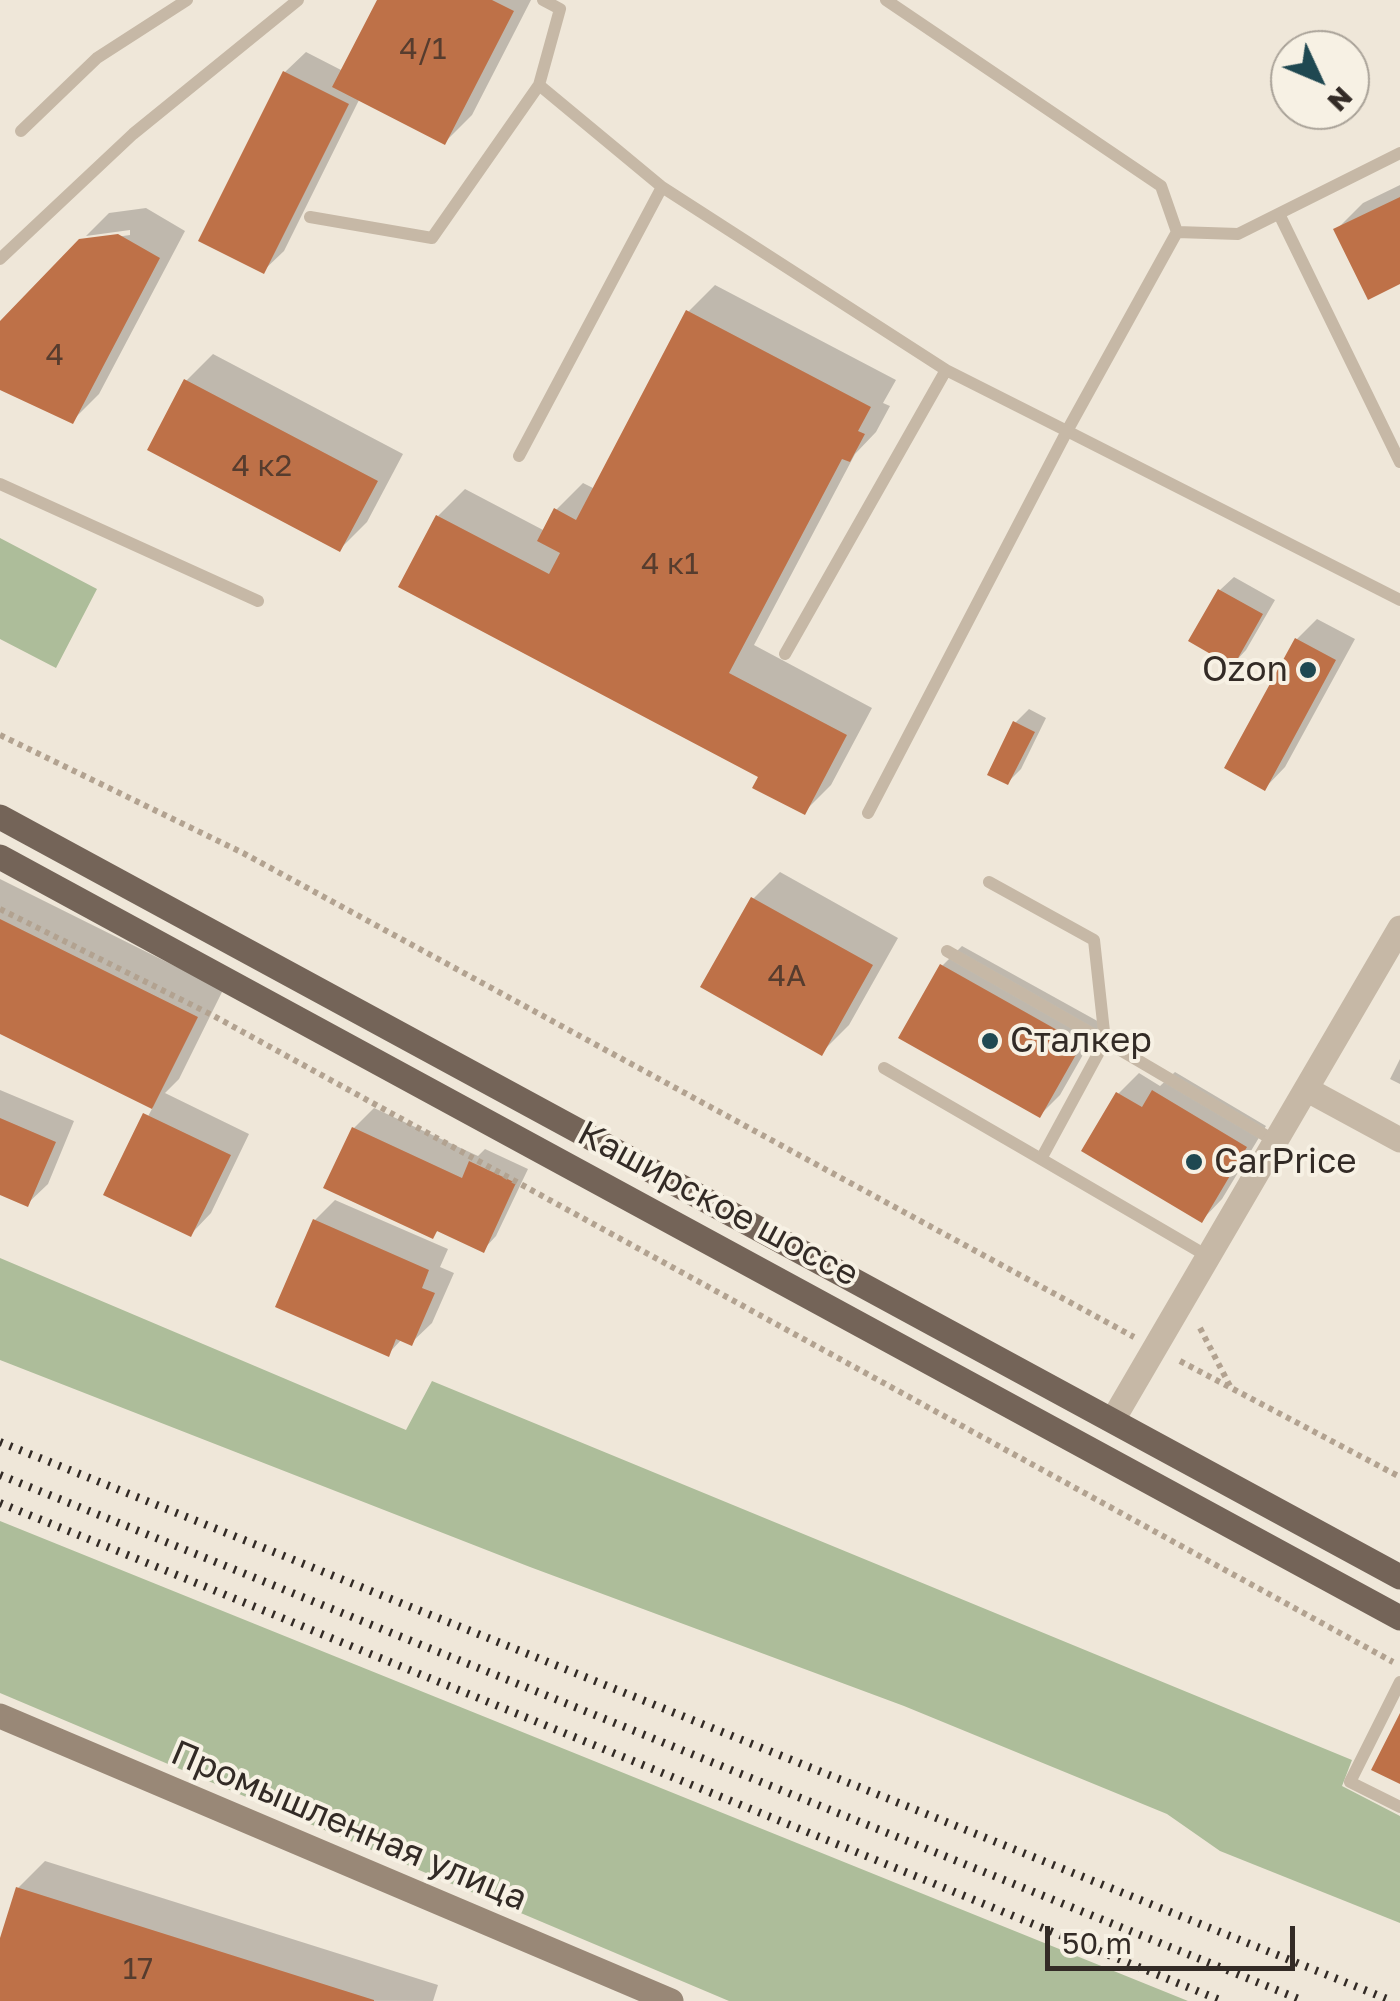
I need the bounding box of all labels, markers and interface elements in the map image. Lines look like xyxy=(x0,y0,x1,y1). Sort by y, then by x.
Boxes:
north arrow xyxy=(1270,30,1370,130)
house number: 4/1 xyxy=(399,31,447,67)
text: N xyxy=(1321,81,1360,119)
house number: 4 xyxy=(46,337,64,373)
house number: 4 к2 xyxy=(232,448,292,484)
house number: 4 к1 xyxy=(641,546,699,582)
place label: Ozon xyxy=(1202,649,1288,691)
marker: Ozon xyxy=(1297,659,1319,681)
house number: 4А xyxy=(768,958,806,994)
place label: Сталкер xyxy=(1010,1020,1152,1062)
marker: Сталкер xyxy=(979,1030,1001,1052)
street label: Каширское шоссе xyxy=(571,1112,865,1296)
place label: CarPrice xyxy=(1214,1141,1357,1183)
marker: CarPrice xyxy=(1183,1151,1205,1173)
street label: Промышленная улица xyxy=(165,1732,533,1920)
scale bar xyxy=(1050,1906,1300,1968)
text: 50 m xyxy=(1062,1925,1132,1961)
house number: 17 xyxy=(123,1951,153,1987)

